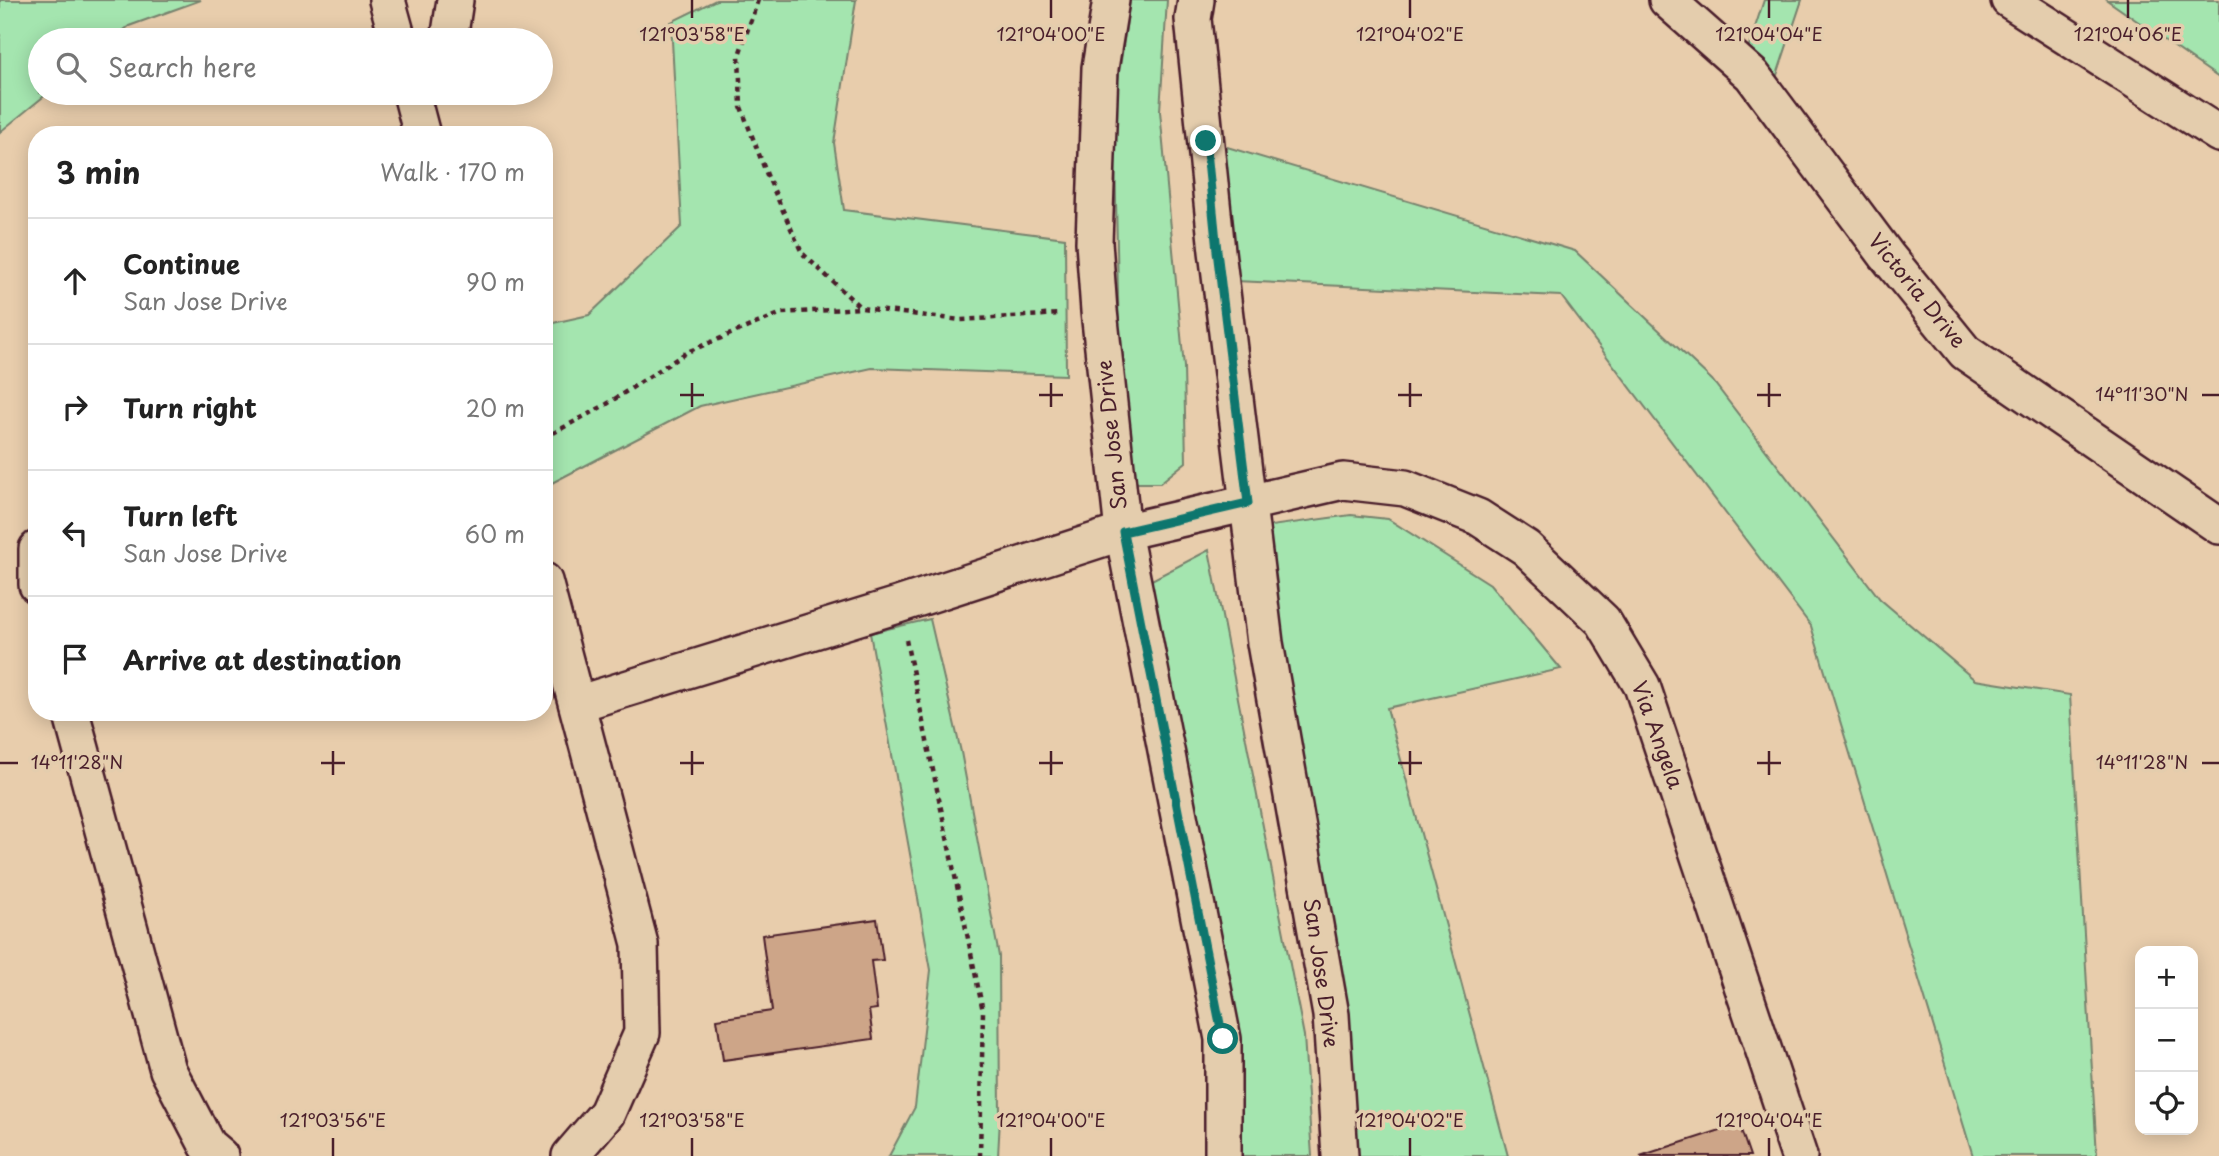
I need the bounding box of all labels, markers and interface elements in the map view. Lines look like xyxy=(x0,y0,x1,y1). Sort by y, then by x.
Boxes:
text: 121°03'58"E xyxy=(639,20,745,47)
text: 121°04'00"E xyxy=(997,20,1106,47)
text: 121°04'02"E xyxy=(1356,20,1464,47)
text: 121°04'04"E xyxy=(1715,20,1823,47)
text: 121°04'06"E xyxy=(2074,20,2182,47)
search box xyxy=(28,28,553,105)
text: Search here xyxy=(108,47,257,86)
icon: search xyxy=(52,48,90,86)
route end xyxy=(1190,125,1221,156)
text: 3 min xyxy=(56,149,141,194)
text: Walk · 170 m xyxy=(380,154,525,189)
street label: Victoria Drive xyxy=(1862,225,1975,354)
text: Continue xyxy=(123,244,240,283)
icon: ahead xyxy=(56,262,94,300)
text: 90 m xyxy=(466,264,525,299)
text: San Jose Drive xyxy=(123,283,288,318)
street label: San Jose Drive xyxy=(1086,359,1134,512)
text: 14°11'30"N xyxy=(2095,380,2189,407)
icon: right xyxy=(56,388,94,426)
text: Turn right xyxy=(123,388,257,427)
text: 20 m xyxy=(466,390,525,425)
text: Turn left xyxy=(123,496,238,535)
icon: left xyxy=(56,514,94,552)
text: 60 m xyxy=(465,516,525,551)
text: San Jose Drive xyxy=(123,535,288,570)
icon: arrive xyxy=(56,640,94,678)
text: Arrive at destination xyxy=(123,640,402,679)
street label: Via Angela xyxy=(1625,676,1693,793)
text: 14°11'28"N xyxy=(31,748,123,775)
text: 14°11'28"N xyxy=(2096,748,2188,775)
street label: San Jose Drive xyxy=(1297,896,1349,1049)
map controls xyxy=(2135,946,2198,1135)
button: + xyxy=(2135,946,2198,1009)
button: − xyxy=(2135,1009,2198,1072)
route start xyxy=(1207,1023,1238,1054)
button: locate xyxy=(2135,1072,2198,1135)
text: 121°03'56"E xyxy=(280,1106,386,1133)
text: 121°03'58"E xyxy=(639,1106,745,1133)
text: 121°04'00"E xyxy=(997,1106,1106,1133)
text: 121°04'02"E xyxy=(1356,1106,1464,1133)
text: 121°04'04"E xyxy=(1715,1106,1823,1133)

